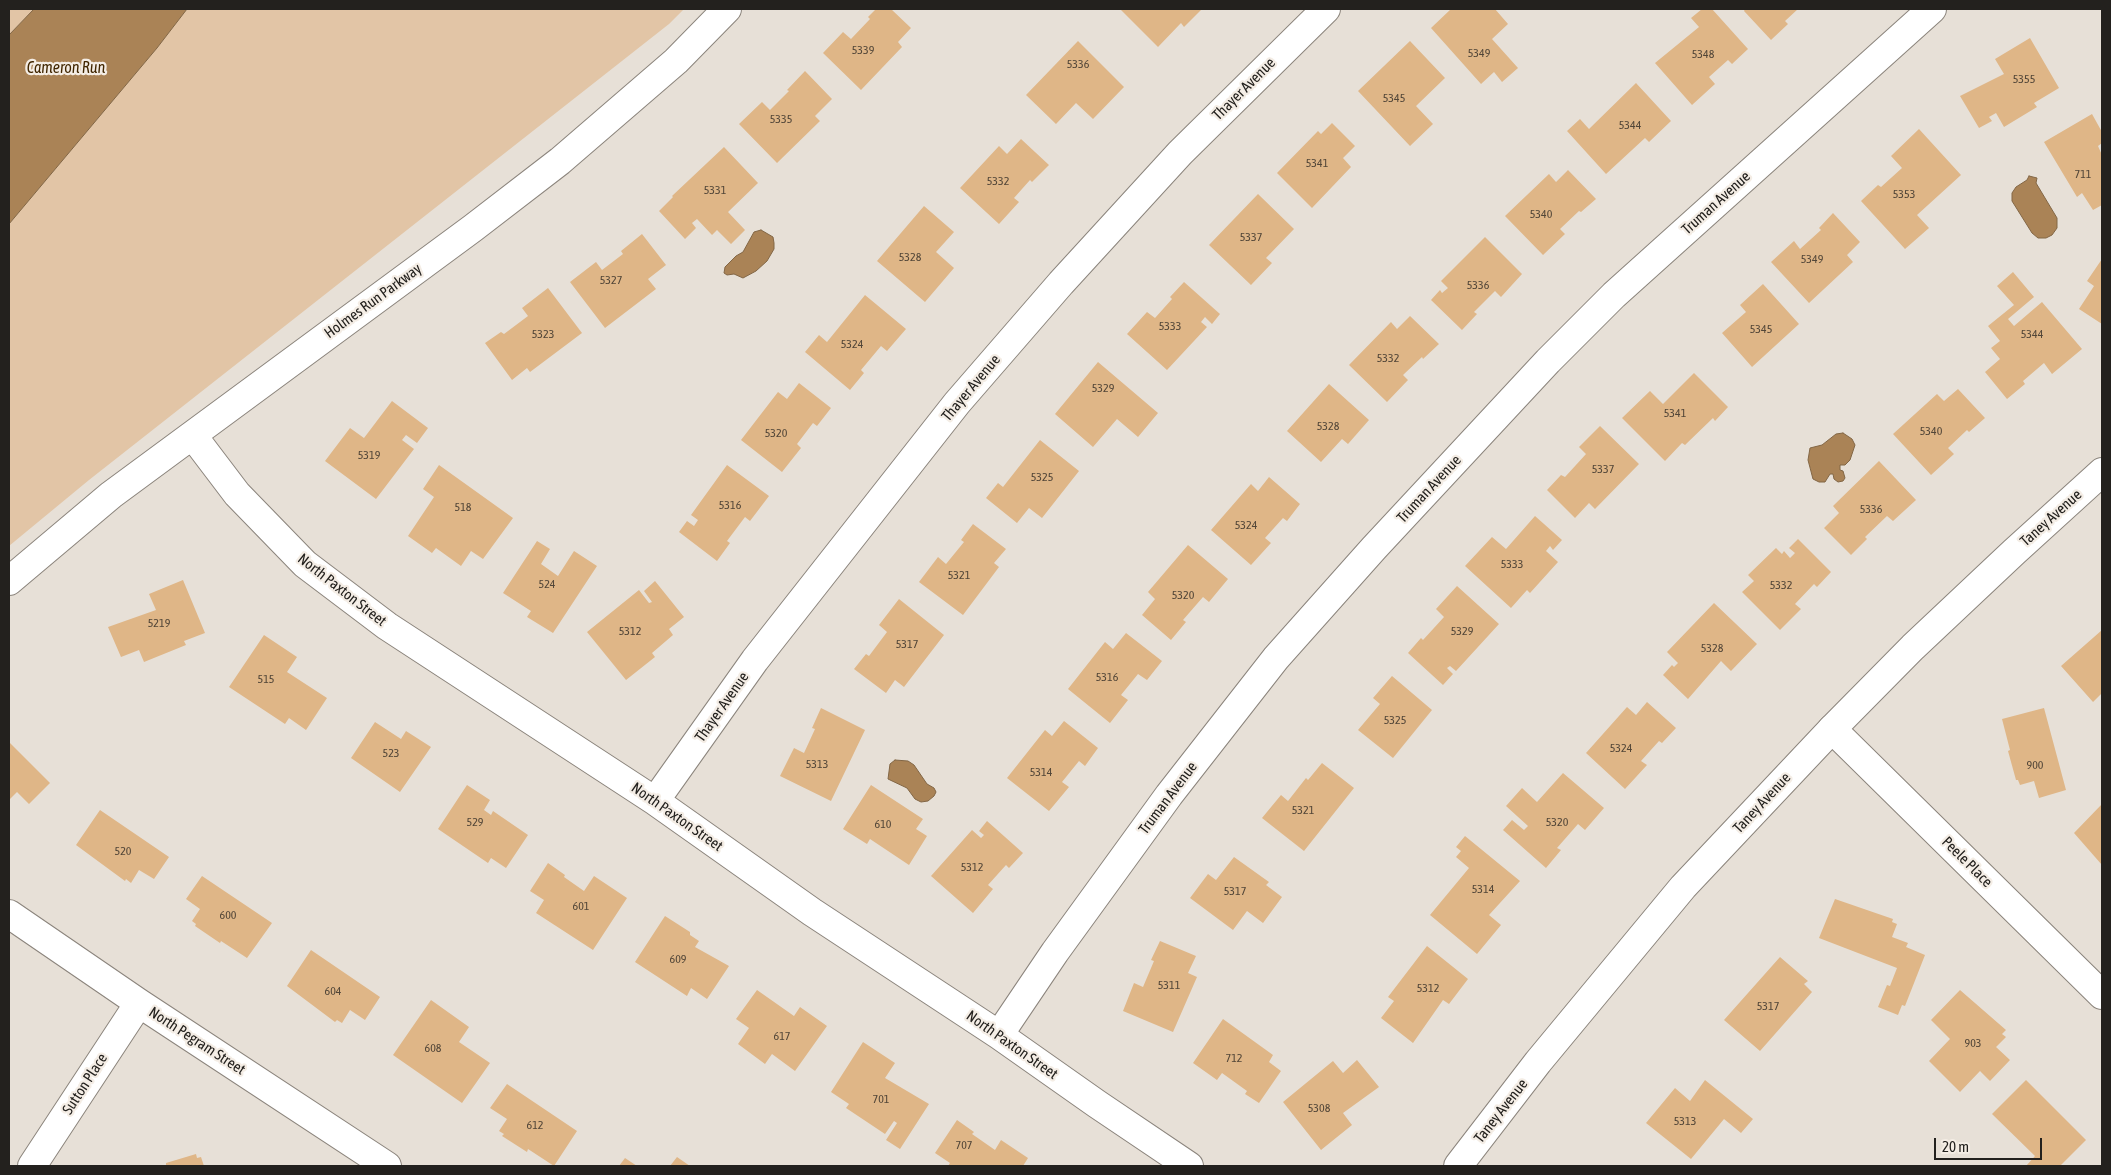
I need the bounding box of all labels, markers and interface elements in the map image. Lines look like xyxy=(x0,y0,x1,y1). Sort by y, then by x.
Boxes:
house number: 5339 xyxy=(852,43,874,57)
house number: 5349 xyxy=(1468,46,1490,60)
house number: 5348 xyxy=(1692,47,1714,61)
street label: Thayer Avenue xyxy=(1209,54,1279,124)
house number: 5336 xyxy=(1067,57,1089,71)
water label: Cameron Run xyxy=(27,58,105,78)
house number: 5355 xyxy=(2013,72,2035,86)
house number: 5345 xyxy=(1383,91,1405,105)
house number: 5335 xyxy=(770,112,792,126)
house number: 5344 xyxy=(1619,118,1641,132)
house number: 5341 xyxy=(1306,156,1328,170)
house number: 711 xyxy=(2075,167,2091,181)
street label: Truman Avenue xyxy=(1678,168,1754,238)
house number: 5332 xyxy=(987,174,1009,188)
house number: 5331 xyxy=(704,183,726,197)
house number: 5353 xyxy=(1893,187,1915,201)
house number: 5340 xyxy=(1530,207,1552,221)
house number: 5337 xyxy=(1240,230,1262,244)
house number: 5328 xyxy=(899,250,921,264)
house number: 5349 xyxy=(1801,252,1823,266)
street label: Holmes Run Parkway xyxy=(321,260,425,342)
house number: 5327 xyxy=(600,273,622,287)
house number: 5336 xyxy=(1467,278,1489,292)
house number: 5333 xyxy=(1159,319,1181,333)
house number: 5345 xyxy=(1750,322,1772,336)
house number: 5323 xyxy=(532,327,554,341)
house number: 5344 xyxy=(2021,327,2043,341)
house number: 5324 xyxy=(841,337,863,351)
street label: Thayer Avenue xyxy=(938,351,1004,425)
house number: 5332 xyxy=(1377,351,1399,365)
house number: 5329 xyxy=(1092,381,1114,395)
house number: 5341 xyxy=(1664,406,1686,420)
house number: 5328 xyxy=(1317,419,1339,433)
house number: 5340 xyxy=(1920,424,1942,438)
house number: 5320 xyxy=(765,426,787,440)
house number: 5319 xyxy=(358,448,380,462)
street label: Truman Avenue xyxy=(1393,451,1465,527)
house number: 5337 xyxy=(1592,462,1614,476)
house number: 5325 xyxy=(1031,470,1053,484)
street label: Taney Avenue xyxy=(2017,486,2085,550)
house number: 5316 xyxy=(719,498,741,512)
house number: 518 xyxy=(455,500,471,514)
house number: 5336 xyxy=(1860,502,1882,516)
house number: 5324 xyxy=(1235,518,1257,532)
street label: North Paxton Street xyxy=(294,550,390,630)
house number: 5333 xyxy=(1501,557,1523,571)
house number: 5321 xyxy=(948,568,970,582)
house number: 524 xyxy=(539,577,555,591)
house number: 5332 xyxy=(1770,578,1792,592)
house number: 5320 xyxy=(1172,588,1194,602)
house number: 5219 xyxy=(148,616,170,630)
house number: 5312 xyxy=(619,624,641,638)
house number: 5329 xyxy=(1451,624,1473,638)
house number: 5317 xyxy=(896,637,918,651)
house number: 5328 xyxy=(1701,641,1723,655)
street label: Thayer Avenue xyxy=(691,669,753,745)
house number: 5316 xyxy=(1096,670,1118,684)
house number: 515 xyxy=(258,672,274,686)
house number: 5325 xyxy=(1384,713,1406,727)
house number: 5324 xyxy=(1610,741,1632,755)
house number: 523 xyxy=(383,746,399,760)
house number: 5313 xyxy=(806,757,828,771)
street label: Truman Avenue xyxy=(1135,758,1201,838)
house number: 900 xyxy=(2027,758,2043,772)
house number: 5314 xyxy=(1030,765,1052,779)
street label: Taney Avenue xyxy=(1729,769,1795,837)
street label: North Paxton Street xyxy=(628,779,726,855)
house number: 5321 xyxy=(1292,803,1314,817)
house number: 529 xyxy=(467,815,483,829)
house number: 5320 xyxy=(1546,815,1568,829)
house number: 610 xyxy=(875,817,891,831)
street label: Peele Place xyxy=(1938,833,1996,891)
house number: 520 xyxy=(115,844,131,858)
house number: 5312 xyxy=(961,860,983,874)
house number: 5314 xyxy=(1472,882,1494,896)
house number: 5317 xyxy=(1224,884,1246,898)
house number: 601 xyxy=(573,899,589,913)
house number: 600 xyxy=(220,908,236,922)
house number: 609 xyxy=(670,952,686,966)
house number: 5311 xyxy=(1158,978,1180,992)
house number: 5312 xyxy=(1417,981,1439,995)
house number: 604 xyxy=(325,984,341,998)
house number: 5317 xyxy=(1757,999,1779,1013)
street label: North Pegram Street xyxy=(145,1003,249,1079)
street label: North Paxton Street xyxy=(963,1007,1061,1083)
house number: 617 xyxy=(774,1029,790,1043)
house number: 903 xyxy=(1965,1036,1981,1050)
house number: 608 xyxy=(425,1041,441,1055)
street label: Sutton Place xyxy=(59,1050,111,1118)
house number: 712 xyxy=(1226,1051,1242,1065)
street label: Taney Avenue xyxy=(1470,1075,1532,1147)
house number: 701 xyxy=(873,1092,889,1106)
house number: 5308 xyxy=(1308,1101,1330,1115)
house number: 5313 xyxy=(1674,1114,1696,1128)
house number: 612 xyxy=(527,1118,543,1132)
scale bar xyxy=(1936,1128,2044,1160)
house number: 707 xyxy=(956,1138,972,1152)
text: 20 m xyxy=(1942,1138,1969,1155)

